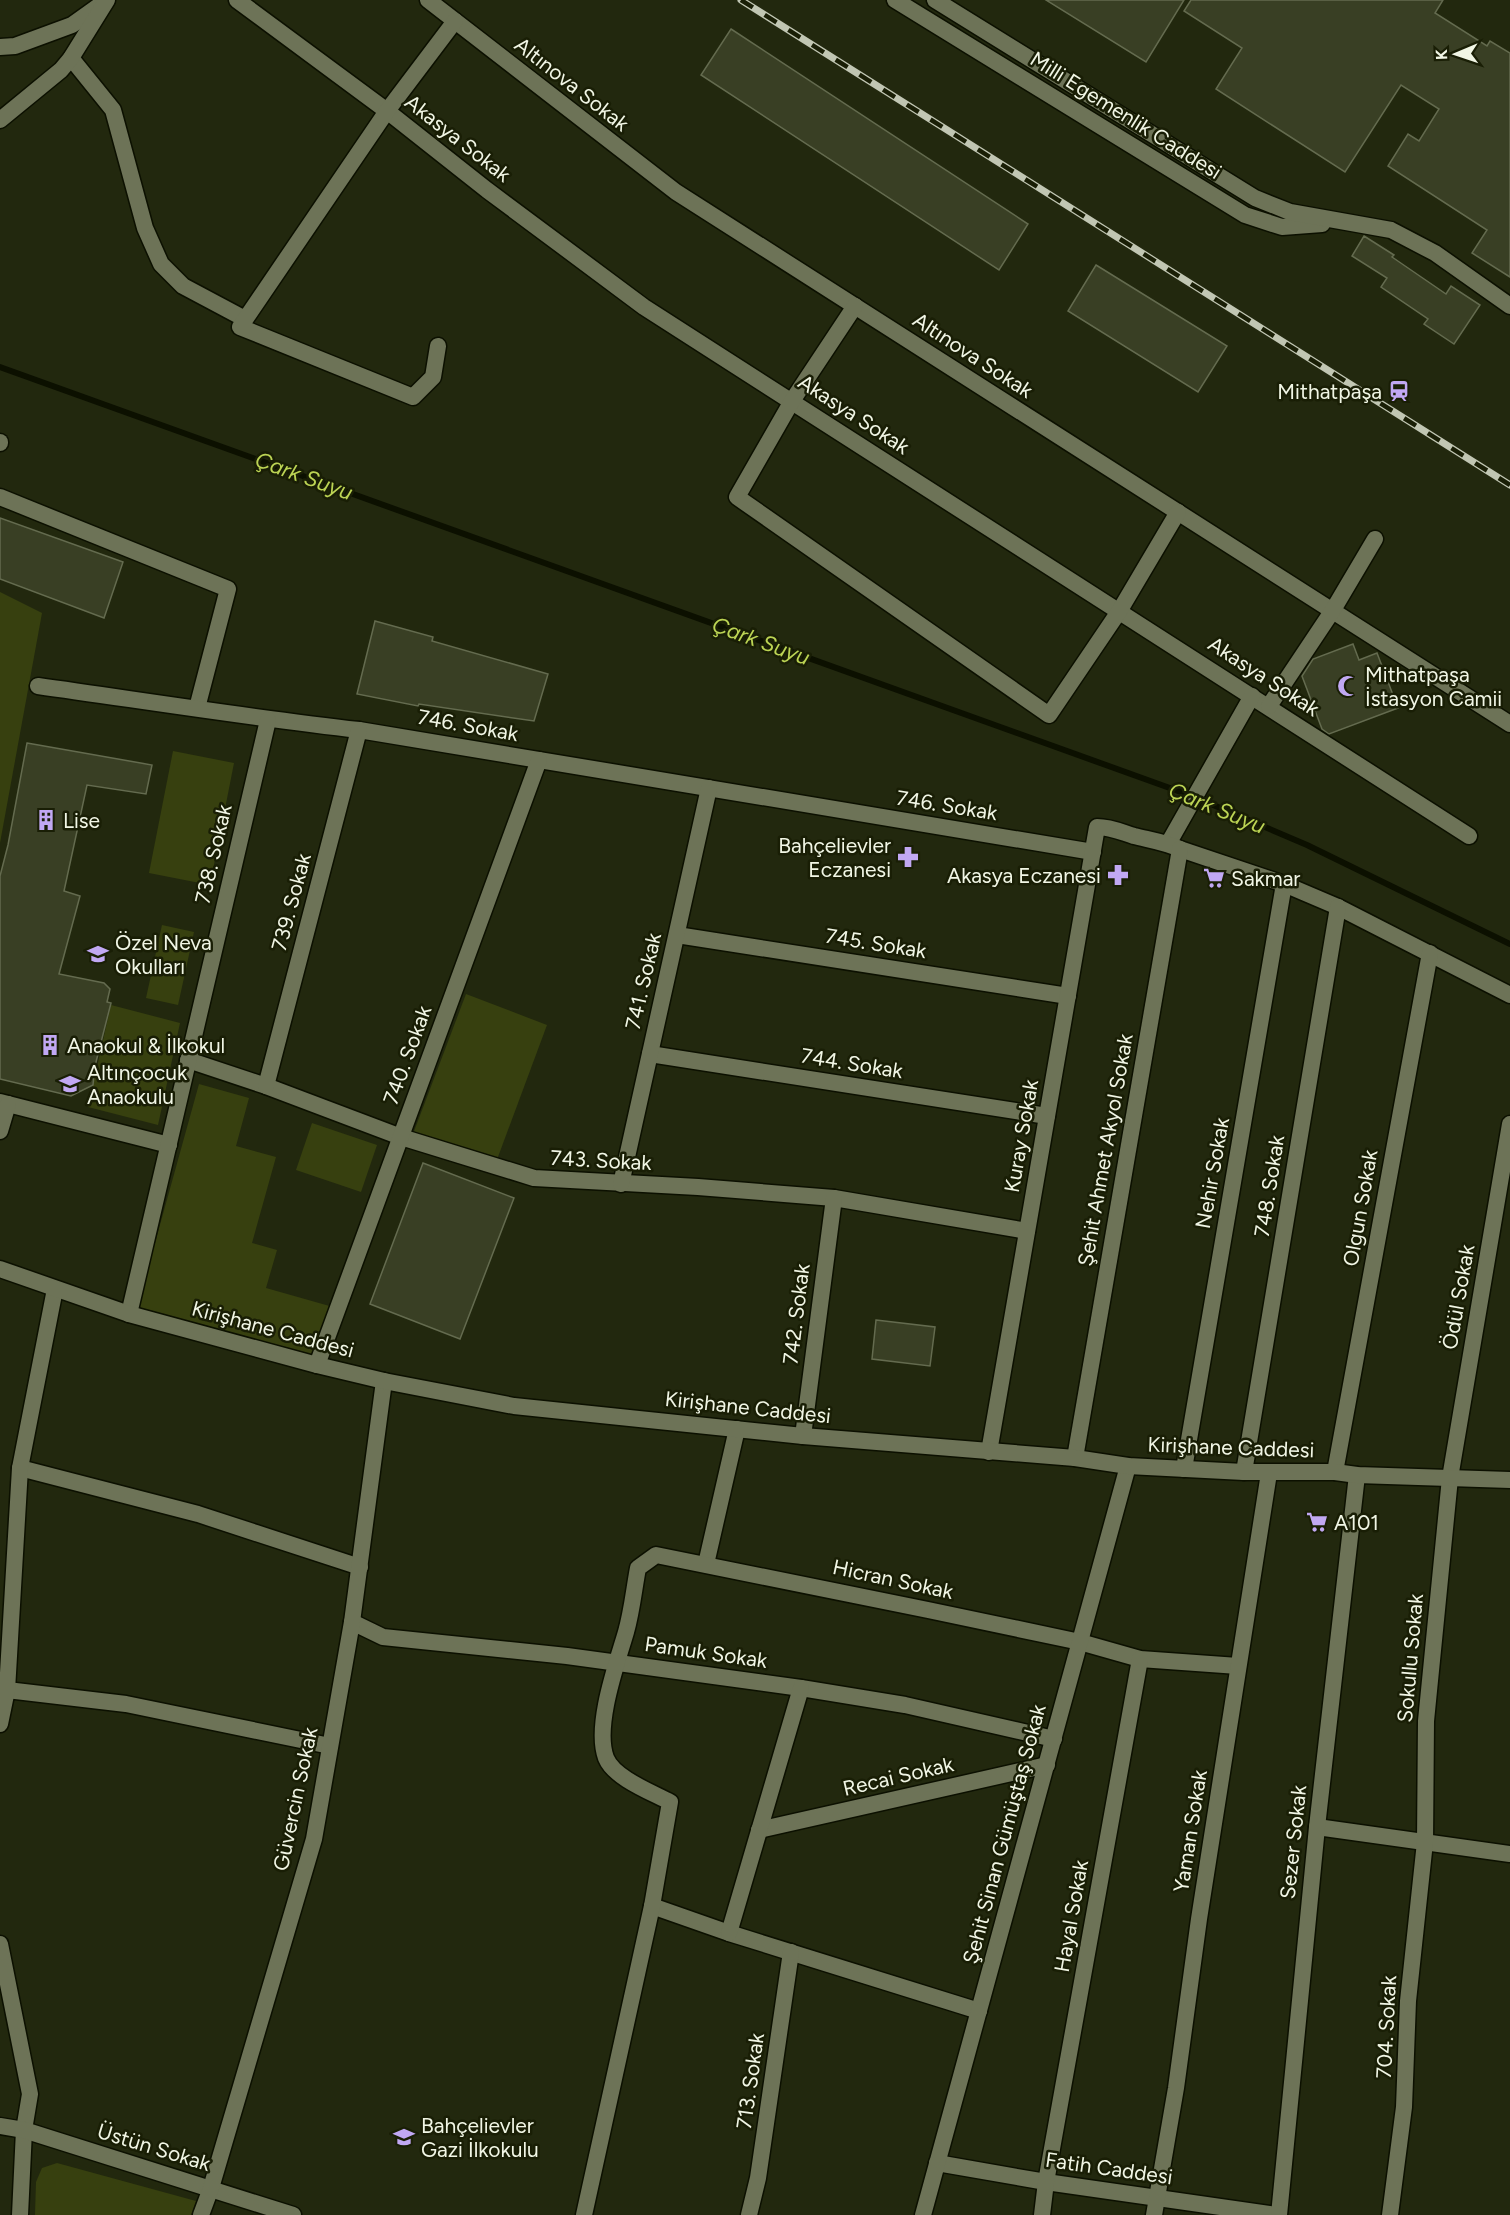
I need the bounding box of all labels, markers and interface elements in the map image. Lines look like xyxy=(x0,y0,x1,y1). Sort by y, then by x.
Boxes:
north arrow xyxy=(1426,24,1486,84)
street label: Altınova Sokak xyxy=(510,32,635,137)
street label: Milli Egemenlik Caddesi xyxy=(1026,46,1226,184)
text: K xyxy=(1432,49,1451,60)
street label: Akasya Sokak xyxy=(400,89,516,188)
street label: Altınova Sokak xyxy=(908,307,1038,403)
street label: Akasya Sokak xyxy=(794,369,915,460)
place label: Mithatpaşa xyxy=(1277,379,1382,404)
station icon: Mithatpaşa xyxy=(1387,379,1411,403)
water label: Çark Suyu xyxy=(251,446,357,506)
water label: Çark Suyu xyxy=(708,611,814,671)
street label: Akasya Sokak xyxy=(1204,631,1325,722)
place label: Mithatpaşa İstasyon Camii xyxy=(1365,662,1502,711)
mosque icon: Mithatpaşa İstasyon Camii xyxy=(1336,674,1360,698)
street label: 746. Sokak xyxy=(416,704,521,746)
water label: Çark Suyu xyxy=(1165,776,1269,840)
street label: 746. Sokak xyxy=(895,785,1000,825)
street label: 738. Sokak xyxy=(189,801,237,906)
building icon: Lise xyxy=(34,808,58,832)
place label: Lise xyxy=(63,808,100,833)
place label: Bahçelievler Eczanesi xyxy=(778,833,891,882)
pharmacy icon: Bahçelievler Eczanesi xyxy=(896,845,920,869)
street label: 739. Sokak xyxy=(266,850,316,954)
place label: Akasya Eczanesi xyxy=(947,863,1101,888)
pharmacy icon: Akasya Eczanesi xyxy=(1106,863,1130,887)
supermarket icon: Sakmar xyxy=(1202,866,1226,890)
place label: Sakmar xyxy=(1231,866,1300,891)
street label: 745. Sokak xyxy=(824,923,929,963)
street label: 741. Sokak xyxy=(620,929,666,1032)
place label: Özel Neva Okulları xyxy=(115,930,212,979)
school or university icon: Özel Neva Okulları xyxy=(86,942,110,966)
street label: 740. Sokak xyxy=(378,1001,437,1108)
street label: Şehit Ahmet Akyol Sokak xyxy=(1072,1031,1138,1268)
building icon: Anaokul & İlkokul xyxy=(38,1033,62,1057)
place label: Anaokul & İlkokul xyxy=(67,1033,225,1058)
street label: 744. Sokak xyxy=(799,1043,906,1084)
place label: Altınçocuk Anaokulu xyxy=(87,1060,188,1109)
school or university icon: Altınçocuk Anaokulu xyxy=(58,1072,82,1096)
street label: Kuray Sokak xyxy=(999,1077,1043,1194)
street label: Nehir Sokak xyxy=(1190,1115,1234,1231)
street label: 748. Sokak xyxy=(1249,1133,1290,1239)
street label: 743. Sokak xyxy=(550,1145,653,1175)
street label: Olgun Sokak xyxy=(1337,1147,1383,1268)
street label: Ödül Sokak xyxy=(1436,1242,1480,1351)
street label: 742. Sokak xyxy=(777,1261,815,1366)
street label: Kirişhane Caddesi xyxy=(189,1295,357,1363)
street label: Kirişhane Caddesi xyxy=(664,1386,832,1428)
street label: Kirişhane Caddesi xyxy=(1147,1432,1315,1462)
supermarket icon: A101 xyxy=(1305,1510,1329,1534)
place label: A101 xyxy=(1334,1510,1379,1535)
street label: Hicran Sokak xyxy=(830,1554,956,1604)
street label: Sokullu Sokak xyxy=(1392,1592,1428,1723)
street label: Pamuk Sokak xyxy=(643,1631,770,1673)
street label: Şehit Sinan Gümüştaş Sokak xyxy=(957,1701,1051,1967)
street label: Güvercin Sokak xyxy=(268,1724,323,1873)
street label: Recai Sokak xyxy=(840,1751,956,1801)
street label: Yaman Sokak xyxy=(1168,1767,1212,1894)
street label: Sezer Sokak xyxy=(1275,1783,1311,1900)
street label: Hayal Sokak xyxy=(1049,1857,1093,1974)
street label: 704. Sokak xyxy=(1371,1974,1401,2079)
street label: 713. Sokak xyxy=(731,2030,769,2131)
place label: Bahçelievler Gazi İlkokulu xyxy=(421,2113,539,2162)
street label: Üstün Sokak xyxy=(94,2118,214,2176)
school or university icon: Bahçelievler Gazi İlkokulu xyxy=(392,2125,416,2149)
street label: Fatih Caddesi xyxy=(1044,2147,1174,2189)

